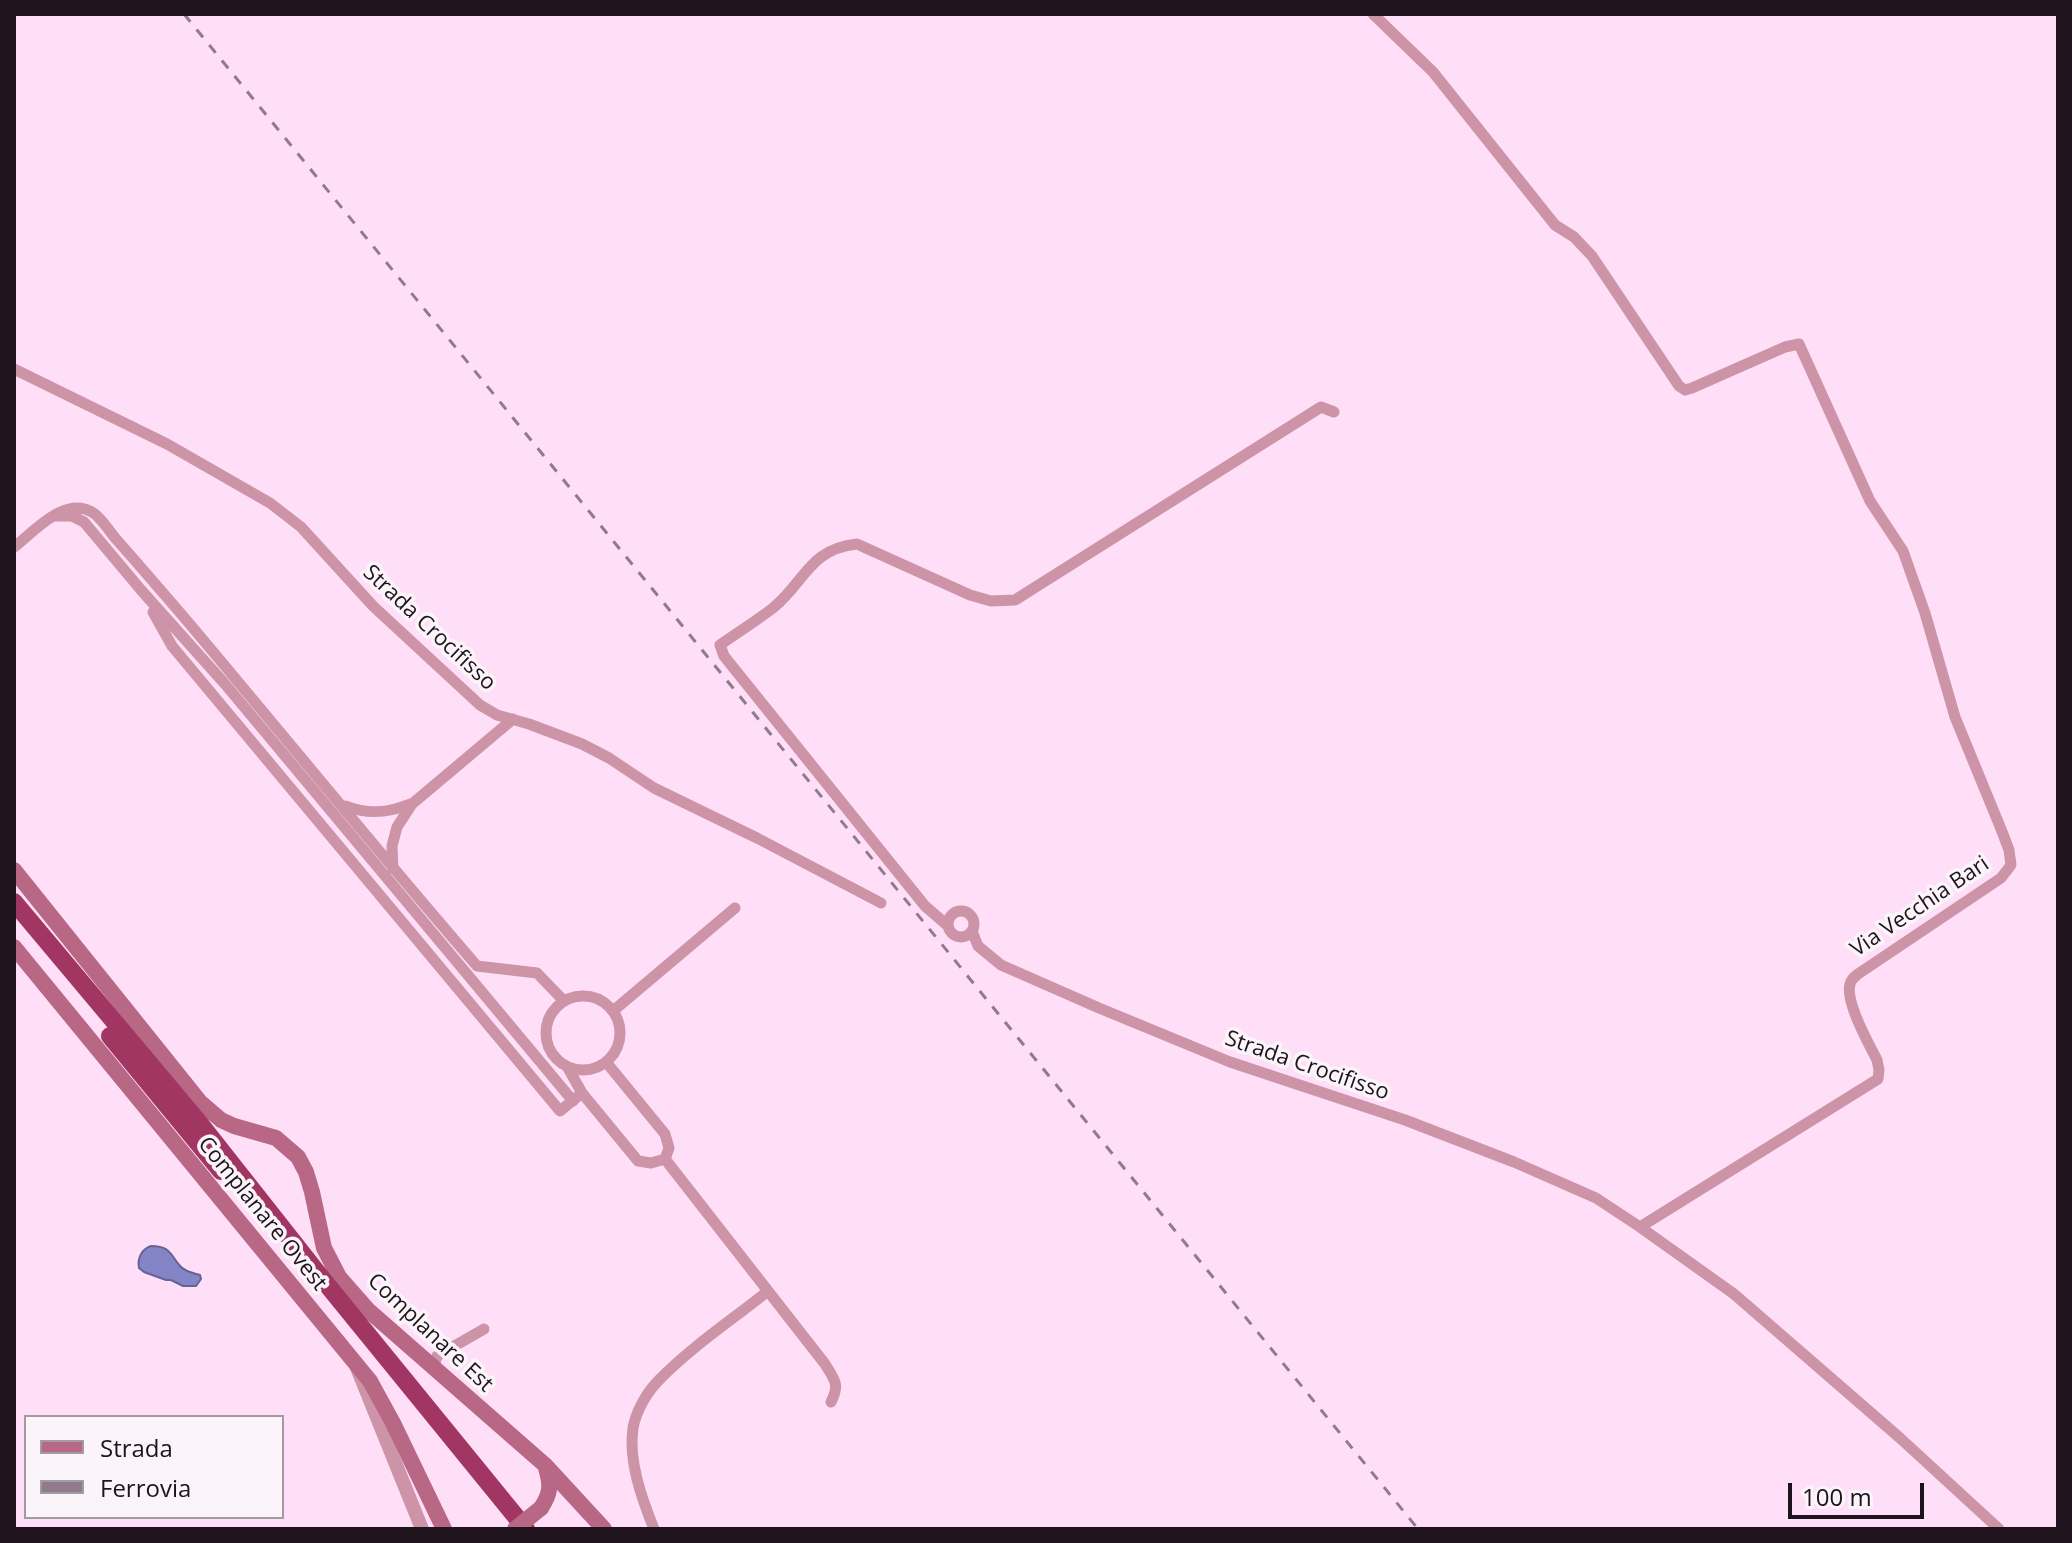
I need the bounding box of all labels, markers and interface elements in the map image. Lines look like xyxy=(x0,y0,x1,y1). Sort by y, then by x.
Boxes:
street label: Strada Crocifisso xyxy=(357,560,501,696)
street label: Via Vecchia Bari xyxy=(1846,851,1994,963)
street label: Strada Crocifisso xyxy=(1221,1026,1393,1106)
street label: Complanare Ovest xyxy=(192,1132,332,1296)
street label: Complanare Est xyxy=(362,1268,498,1398)
legend xyxy=(24,1415,284,1519)
text: Strada xyxy=(100,1431,173,1464)
scale bar xyxy=(1792,1467,1928,1517)
text: Ferrovia xyxy=(100,1471,191,1504)
text: 100 m xyxy=(1802,1480,1872,1513)

